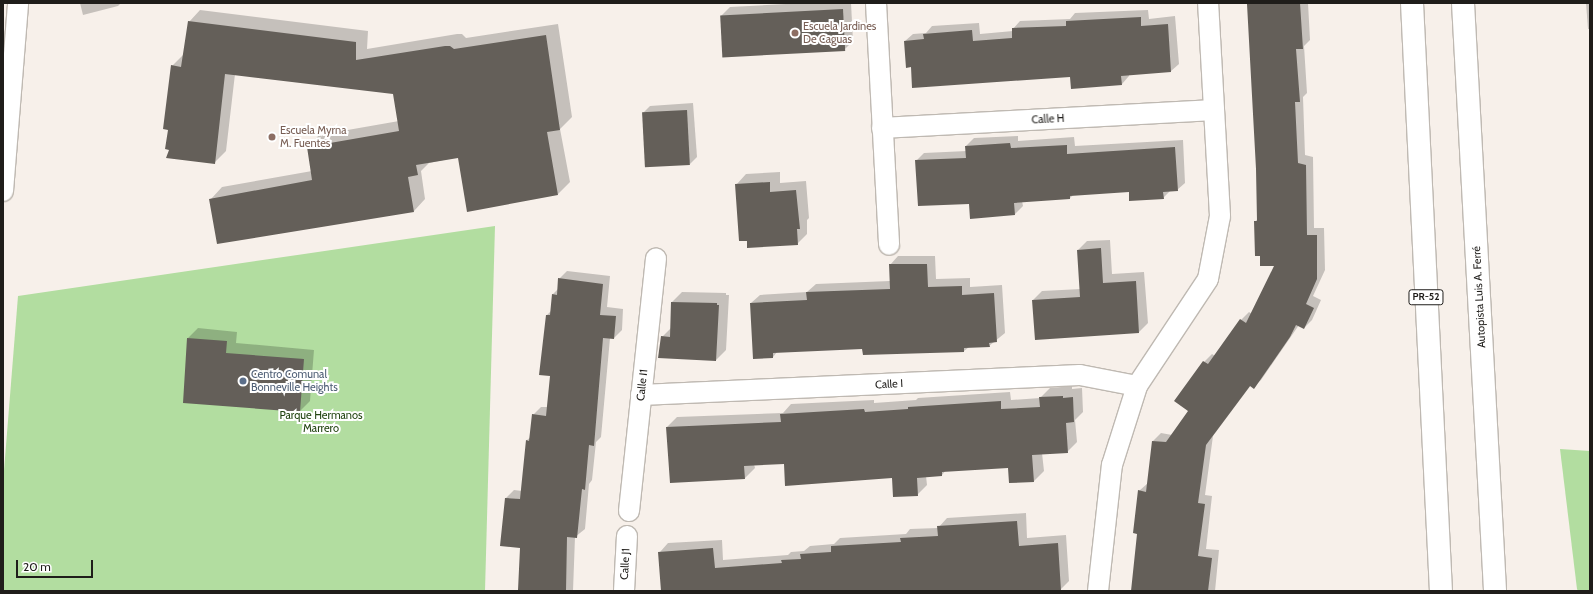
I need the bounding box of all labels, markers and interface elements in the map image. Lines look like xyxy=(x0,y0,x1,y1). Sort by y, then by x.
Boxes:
place label: Escuela Jardines De Caguas xyxy=(803,20,876,46)
marker: Escuela Jardines De Caguas xyxy=(790,28,800,38)
street label: Calle H xyxy=(1031,112,1065,126)
place label: Escuela Myrna M. Fuentes xyxy=(280,124,346,150)
marker: Escuela Myrna M. Fuentes xyxy=(267,132,277,142)
street label: Autopista Luis A. Ferré xyxy=(1470,246,1488,348)
road number: PR-52 xyxy=(1408,289,1444,305)
place label: Centro Comunal Bonneville Heights xyxy=(251,368,338,394)
street label: Calle I1 xyxy=(634,369,650,401)
marker: Centro Comunal Bonneville Heights xyxy=(238,376,248,386)
street label: Calle I xyxy=(875,377,903,391)
park label: Parque Hermanos Marrero xyxy=(279,409,363,435)
street label: Calle J1 xyxy=(618,548,632,580)
scale bar xyxy=(18,552,95,578)
text: 20 m xyxy=(23,559,51,574)

